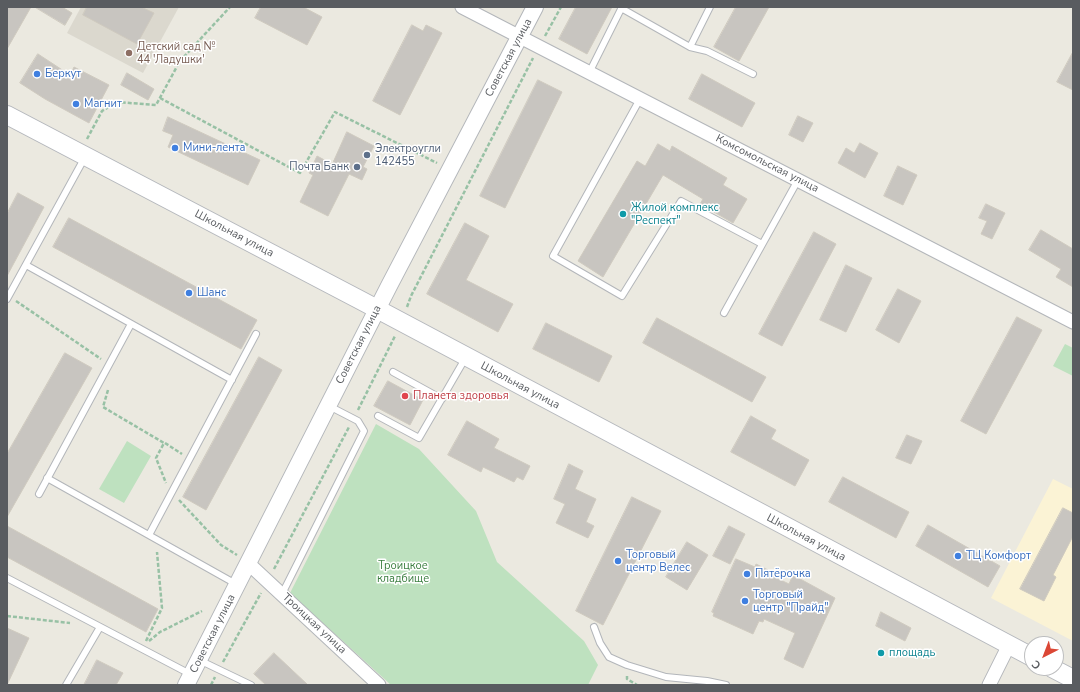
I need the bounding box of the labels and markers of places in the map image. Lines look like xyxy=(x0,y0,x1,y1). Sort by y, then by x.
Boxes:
place label: Детский сад № 44 'Ладушки' xyxy=(137,40,215,66)
marker: Детский сад № 44 'Ладушки' xyxy=(124,48,134,58)
place label: Беркут xyxy=(45,67,81,81)
marker: Беркут xyxy=(32,69,42,79)
place label: Магнит xyxy=(84,97,122,111)
marker: Магнит xyxy=(71,99,81,109)
place label: Мини-лента xyxy=(183,141,245,155)
place label: Электроугли 142455 xyxy=(375,142,441,168)
marker: Мини-лента xyxy=(170,143,180,153)
marker: Электроугли 142455 xyxy=(362,150,372,160)
place label: Почта Банк xyxy=(289,160,349,174)
marker: Почта Банк xyxy=(352,162,362,172)
place label: Жилой комплекс "Респект" xyxy=(631,201,719,227)
marker: Жилой комплекс "Респект" xyxy=(618,209,628,219)
place label: Шанс xyxy=(197,286,226,300)
marker: Шанс xyxy=(184,288,194,298)
place label: Планета здоровья xyxy=(413,389,509,403)
marker: Планета здоровья xyxy=(400,391,410,401)
place label: Торговый центр Велес xyxy=(626,548,690,574)
place label: ТЦ Комфорт xyxy=(966,549,1031,563)
marker: ТЦ Комфорт xyxy=(953,551,963,561)
marker: Торговый центр Велес xyxy=(613,556,623,566)
place label: Пятёрочка xyxy=(755,567,811,581)
marker: Пятёрочка xyxy=(742,569,752,579)
place label: Торговый центр "Прайд" xyxy=(753,588,829,614)
marker: Торговый центр "Прайд" xyxy=(740,596,750,606)
place label: площадь xyxy=(889,646,935,660)
marker: площадь xyxy=(876,648,886,658)

